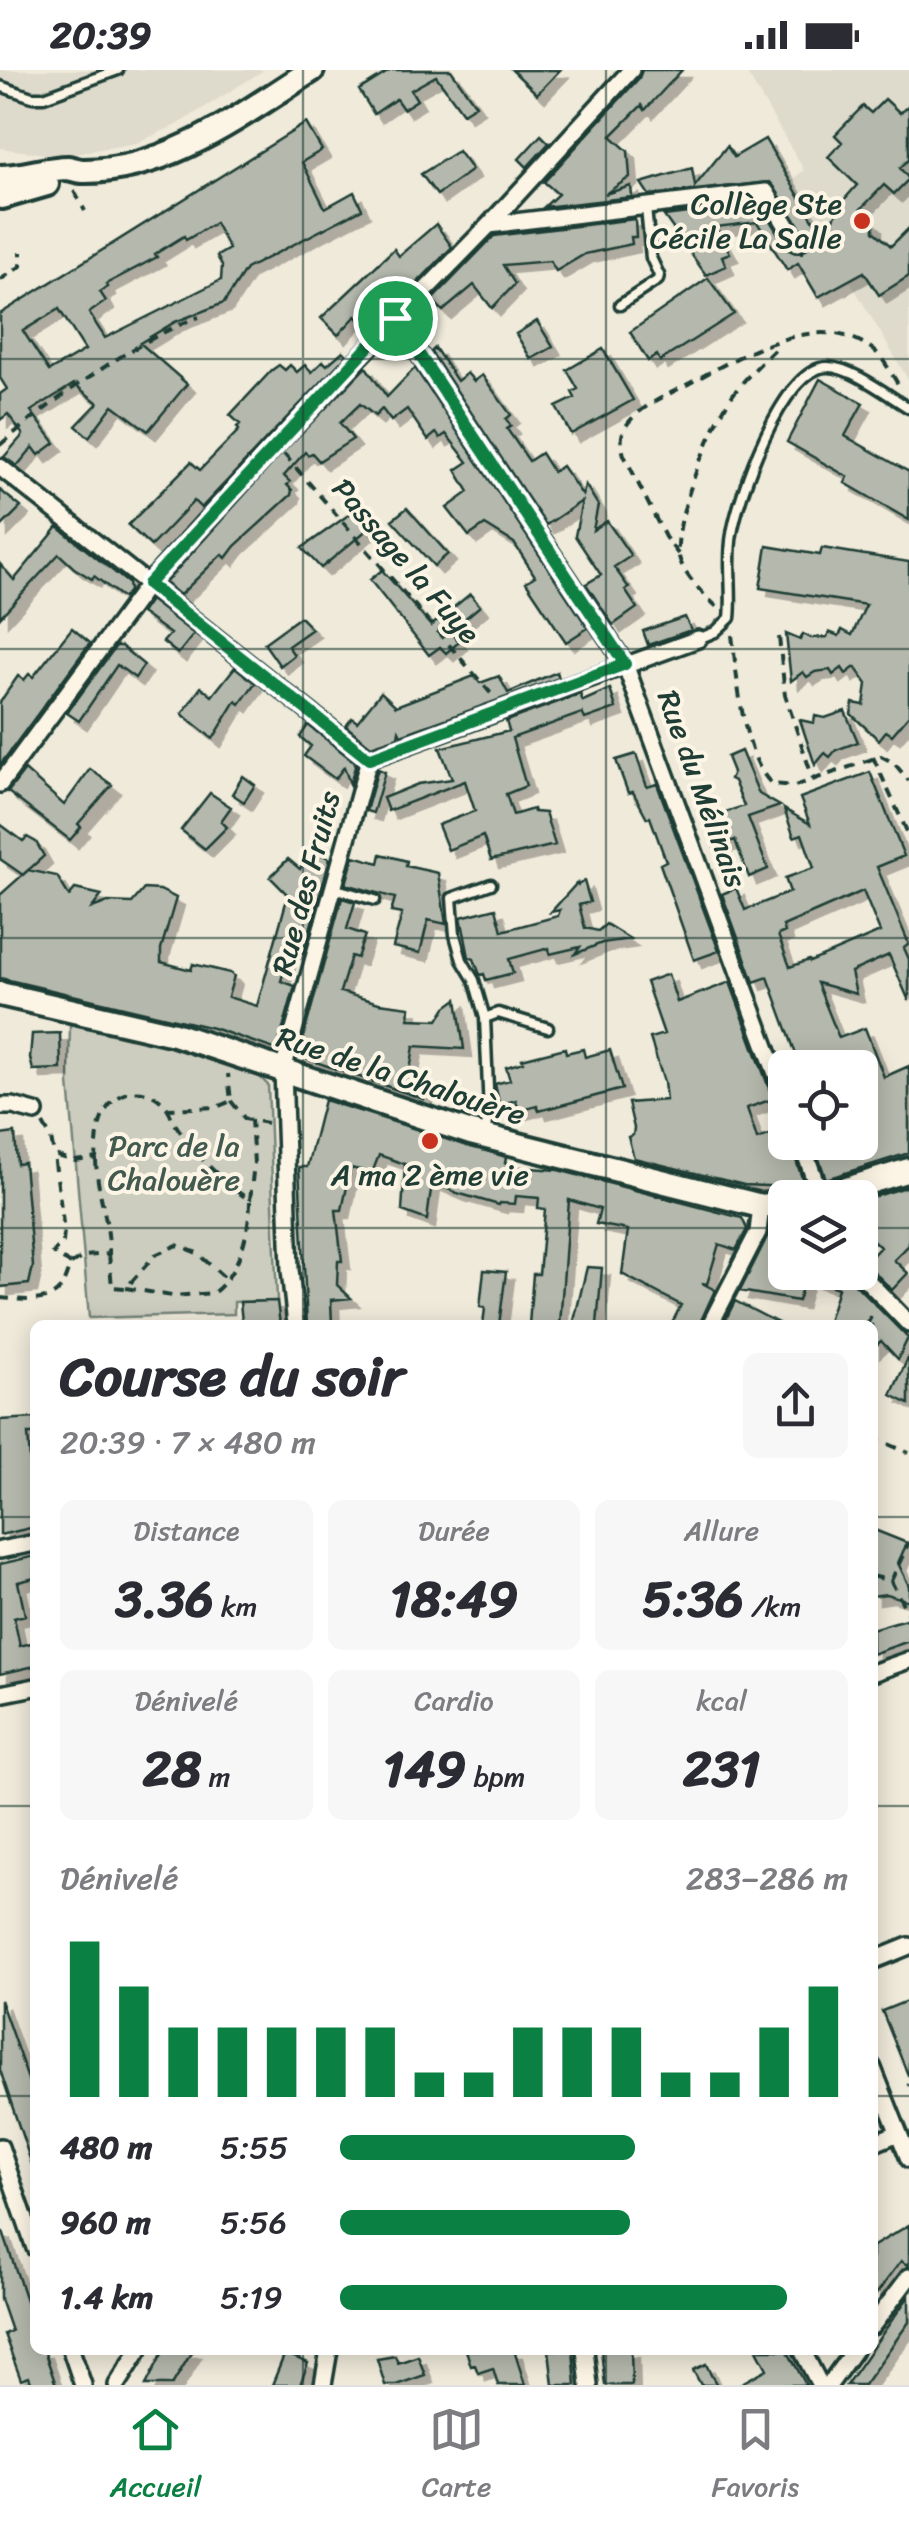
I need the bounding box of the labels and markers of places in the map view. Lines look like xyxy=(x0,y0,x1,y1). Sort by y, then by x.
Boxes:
place label: Collège Ste Cécile La Salle xyxy=(650,177,842,265)
marker: Collège Ste Cécile La Salle xyxy=(851,210,873,232)
pin xyxy=(353,276,438,361)
marker: A ma 2 ème vie xyxy=(419,1130,441,1152)
place label: A ma 2 ème vie xyxy=(330,1148,529,1202)

